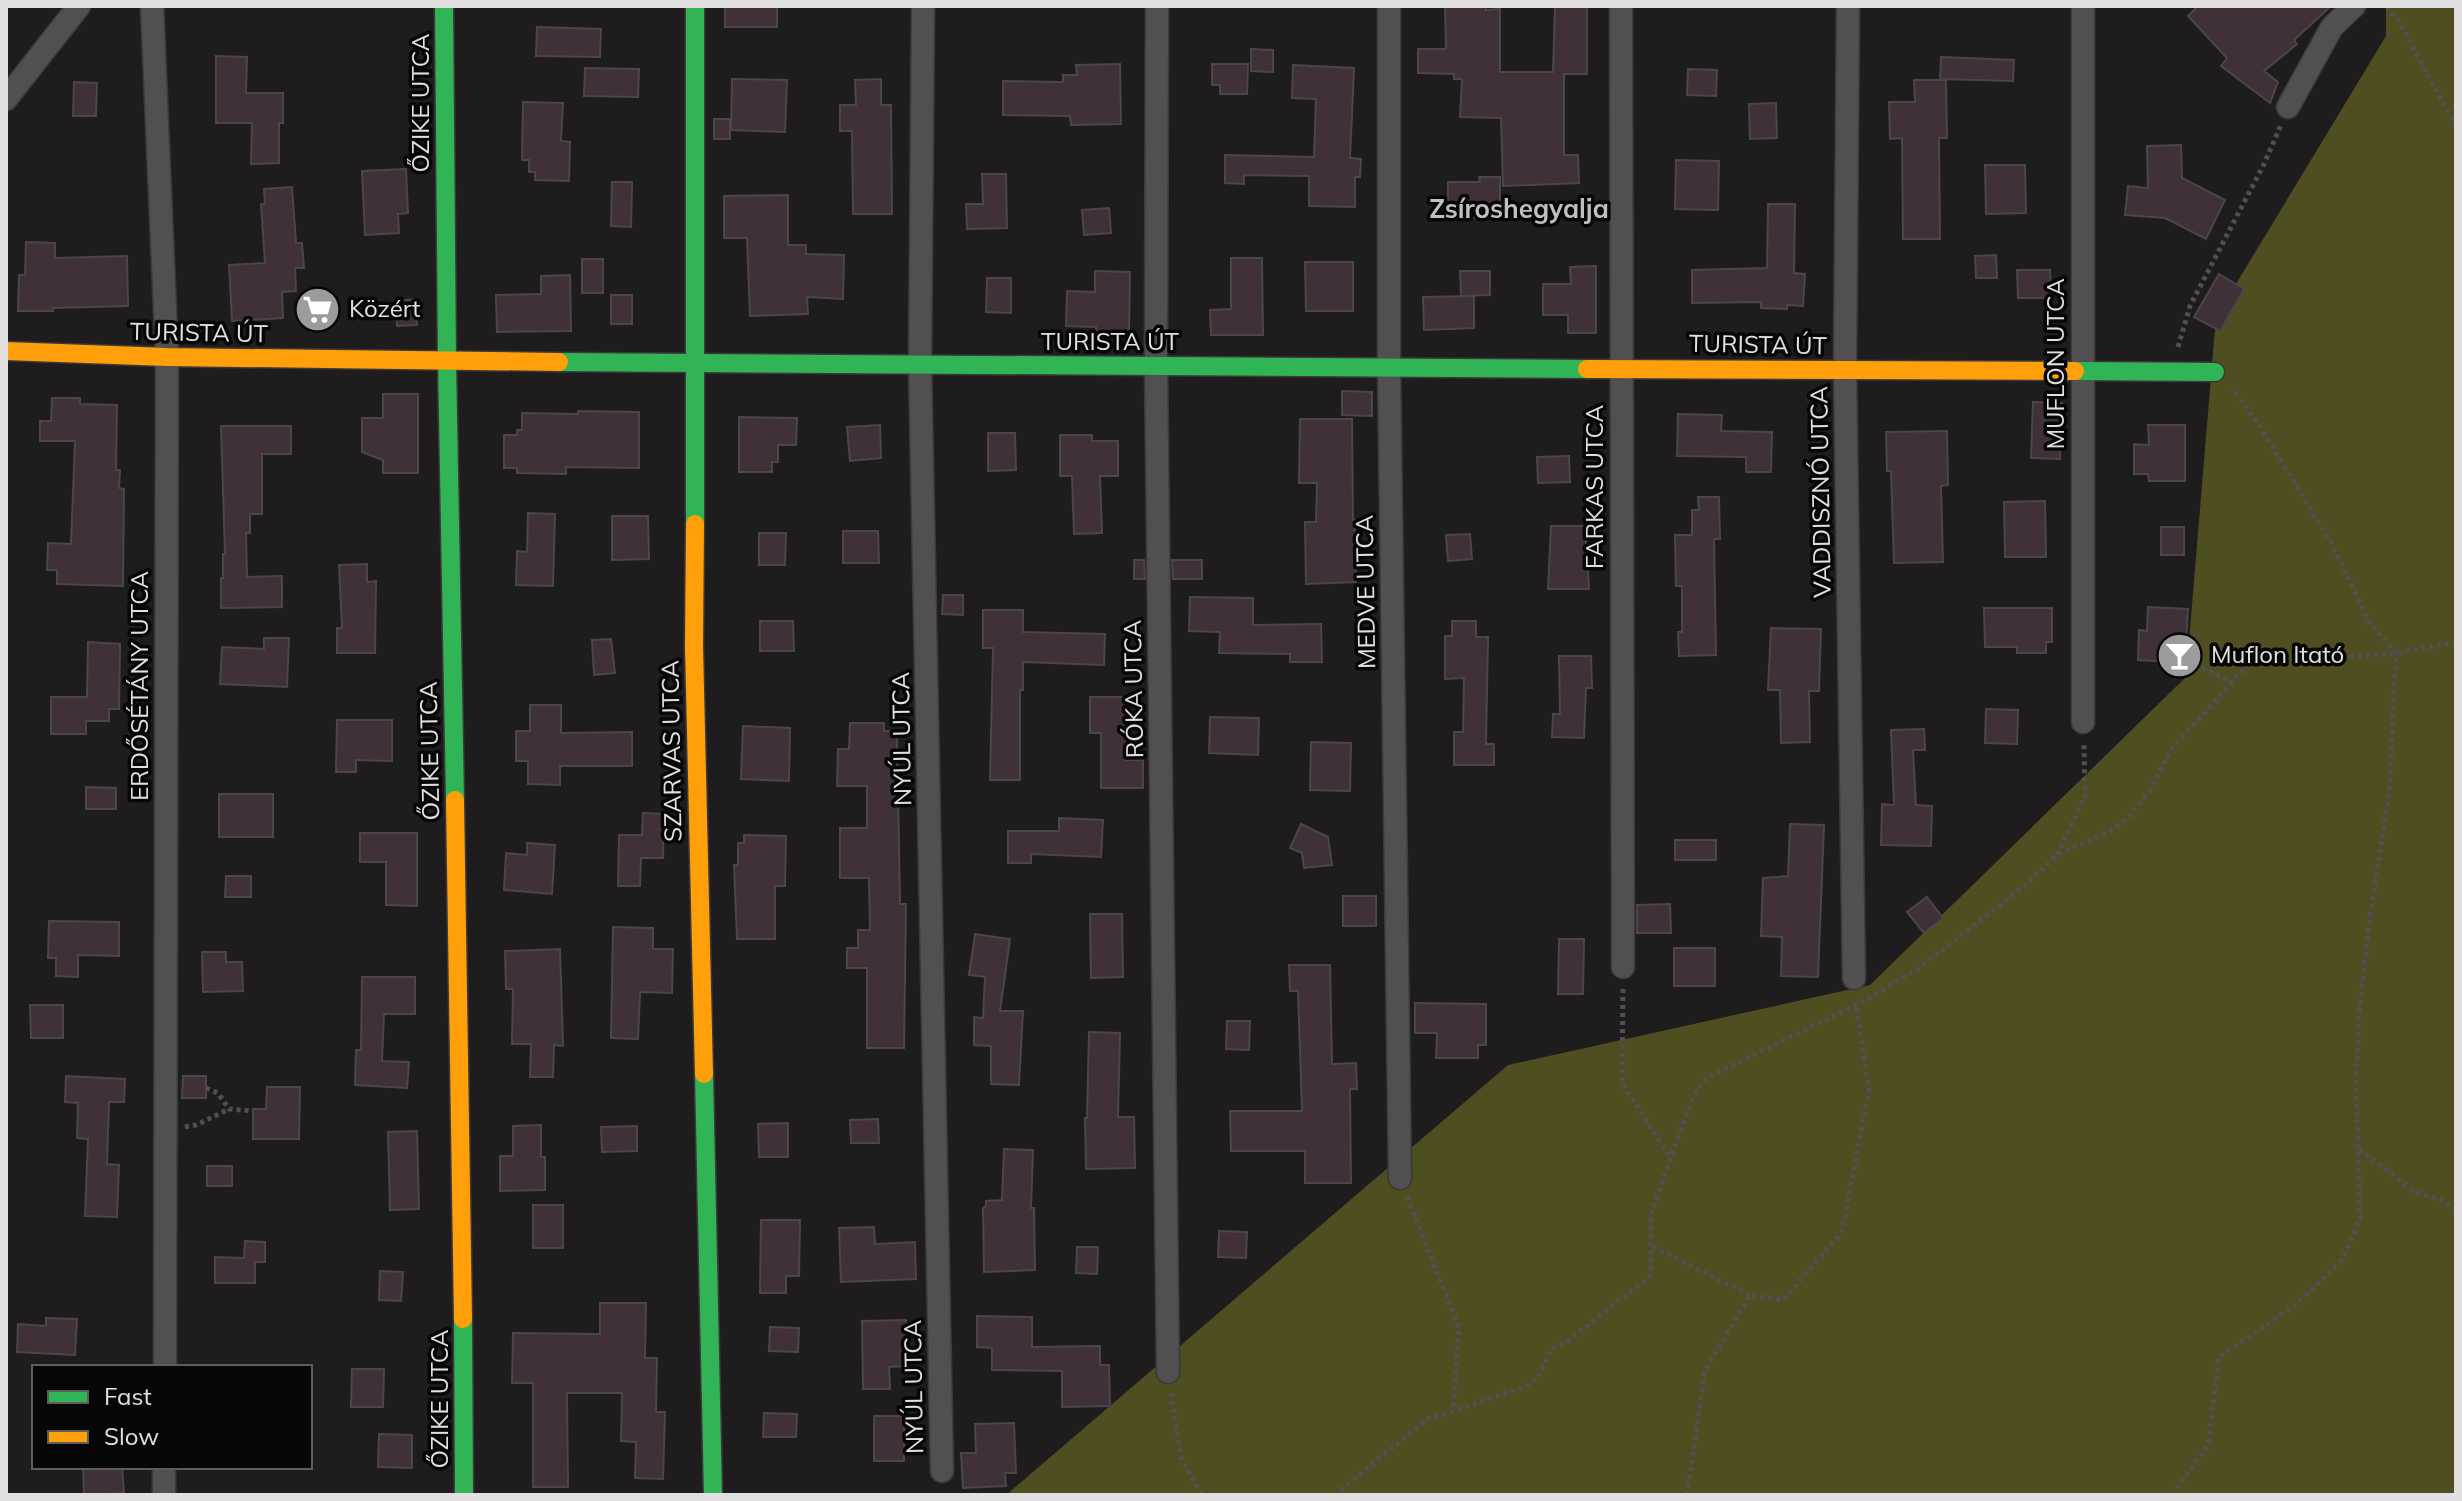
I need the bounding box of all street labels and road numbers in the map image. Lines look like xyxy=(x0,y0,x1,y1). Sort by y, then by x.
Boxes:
street label: ŐZIKE UTCA xyxy=(405,33,435,172)
street label: MUFLON UTCA xyxy=(2040,278,2070,450)
street label: TURISTA ÚT xyxy=(130,316,269,348)
street label: TURISTA ÚT xyxy=(1041,326,1180,356)
street label: TURISTA ÚT xyxy=(1689,328,1828,360)
street label: VADDISZNÓ UTCA xyxy=(1803,386,1837,598)
street label: FARKAS UTCA xyxy=(1579,405,1609,569)
street label: MEDVE UTCA xyxy=(1349,514,1381,669)
street label: ERDŐSÉTÁNY UTCA xyxy=(124,571,154,801)
street label: RÓKA UTCA xyxy=(1117,619,1149,758)
street label: SZARVAS UTCA xyxy=(654,660,688,842)
street label: NYÚL UTCA xyxy=(885,671,917,806)
street label: ŐZIKE UTCA xyxy=(413,681,445,821)
street label: NYÚL UTCA xyxy=(897,1319,929,1454)
street label: ŐZIKE UTCA xyxy=(424,1329,454,1468)

